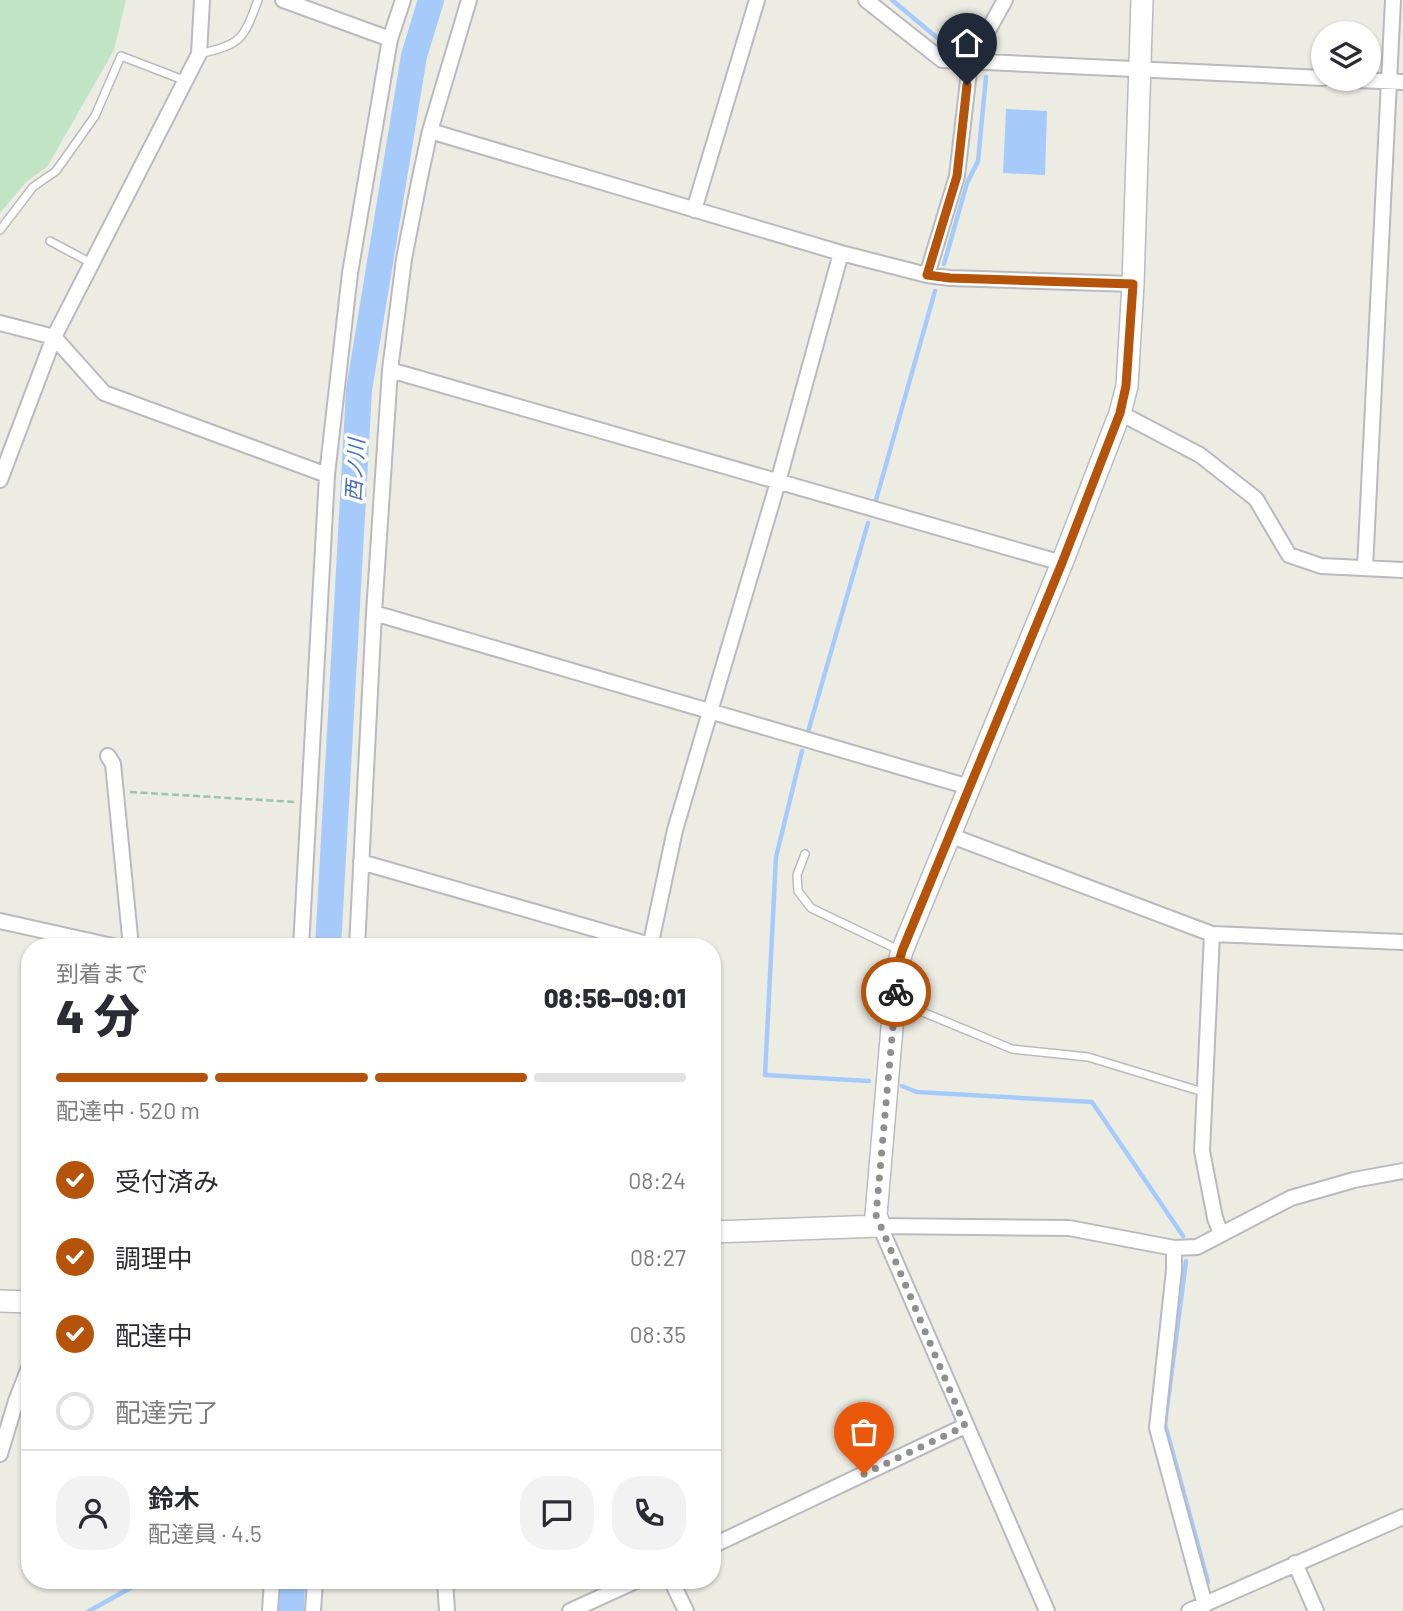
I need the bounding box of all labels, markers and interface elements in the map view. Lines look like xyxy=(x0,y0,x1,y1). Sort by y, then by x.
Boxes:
pin xyxy=(937,13,997,85)
map controls xyxy=(1311,21,1381,91)
button: layers xyxy=(1311,21,1381,91)
icon: home xyxy=(948,24,986,62)
water label: 西ノ川 xyxy=(340,436,368,502)
courier xyxy=(861,957,931,1027)
text: 到着まで xyxy=(56,959,148,987)
icon: bike xyxy=(877,973,915,1011)
text: 08:56–09:01 xyxy=(544,982,686,1013)
text: 4 分 xyxy=(56,987,140,1042)
text: 配達中 · 520 m xyxy=(56,1096,200,1124)
icon: check xyxy=(56,1161,94,1199)
text: 受付済み xyxy=(115,1165,219,1196)
text: 08:24 xyxy=(628,1166,686,1194)
icon: check xyxy=(56,1238,94,1276)
text: 調理中 xyxy=(115,1242,193,1273)
text: 08:27 xyxy=(630,1243,686,1271)
icon: check xyxy=(56,1315,94,1353)
text: 配達中 xyxy=(115,1319,193,1350)
text: 08:35 xyxy=(630,1320,686,1348)
text: 配達完了 xyxy=(115,1396,219,1427)
pin xyxy=(834,1402,894,1474)
icon: bag xyxy=(845,1413,883,1451)
button: person xyxy=(56,1476,130,1550)
button: chat xyxy=(520,1476,594,1550)
button: phone xyxy=(612,1476,686,1550)
text: 鈴木 xyxy=(148,1482,200,1513)
text: 配達員 · 4.5 xyxy=(148,1519,262,1547)

